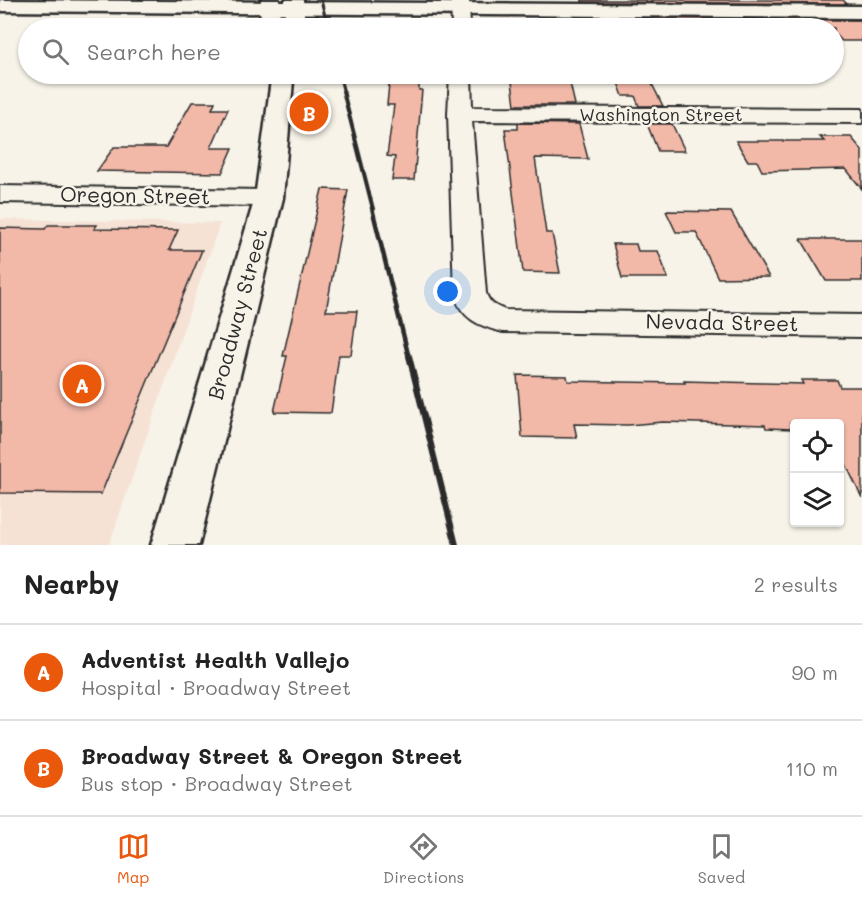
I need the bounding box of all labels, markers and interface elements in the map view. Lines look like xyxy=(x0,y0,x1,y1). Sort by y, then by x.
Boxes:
search box xyxy=(18,18,844,84)
icon: search xyxy=(39,35,72,68)
text: Search here xyxy=(87,37,221,66)
pin: B xyxy=(290,90,328,134)
street label: Washington Street xyxy=(579,102,743,126)
street label: Oregon Street xyxy=(60,180,210,209)
street label: Broadway Street xyxy=(201,225,272,402)
your location xyxy=(433,277,462,306)
street label: Nevada Street xyxy=(645,307,799,336)
pin: A xyxy=(62,362,101,406)
map controls xyxy=(790,419,844,527)
button: locate xyxy=(790,419,844,473)
button: layers xyxy=(790,473,844,527)
text: Nearby xyxy=(24,567,119,601)
text: 2 results xyxy=(754,571,838,597)
text: Adventist Health Vallejo xyxy=(81,645,349,674)
text: A xyxy=(37,659,50,685)
text: 90 m xyxy=(792,659,838,685)
text: Hospital · Broadway Street xyxy=(81,674,351,700)
text: Broadway Street & Oregon Street xyxy=(81,741,462,770)
text: B xyxy=(37,755,50,781)
text: 110 m xyxy=(785,755,838,781)
text: Bus stop · Broadway Street xyxy=(81,770,353,796)
tab: Map xyxy=(117,830,150,887)
tab: Directions xyxy=(383,830,464,887)
tab: Saved xyxy=(698,830,745,887)

